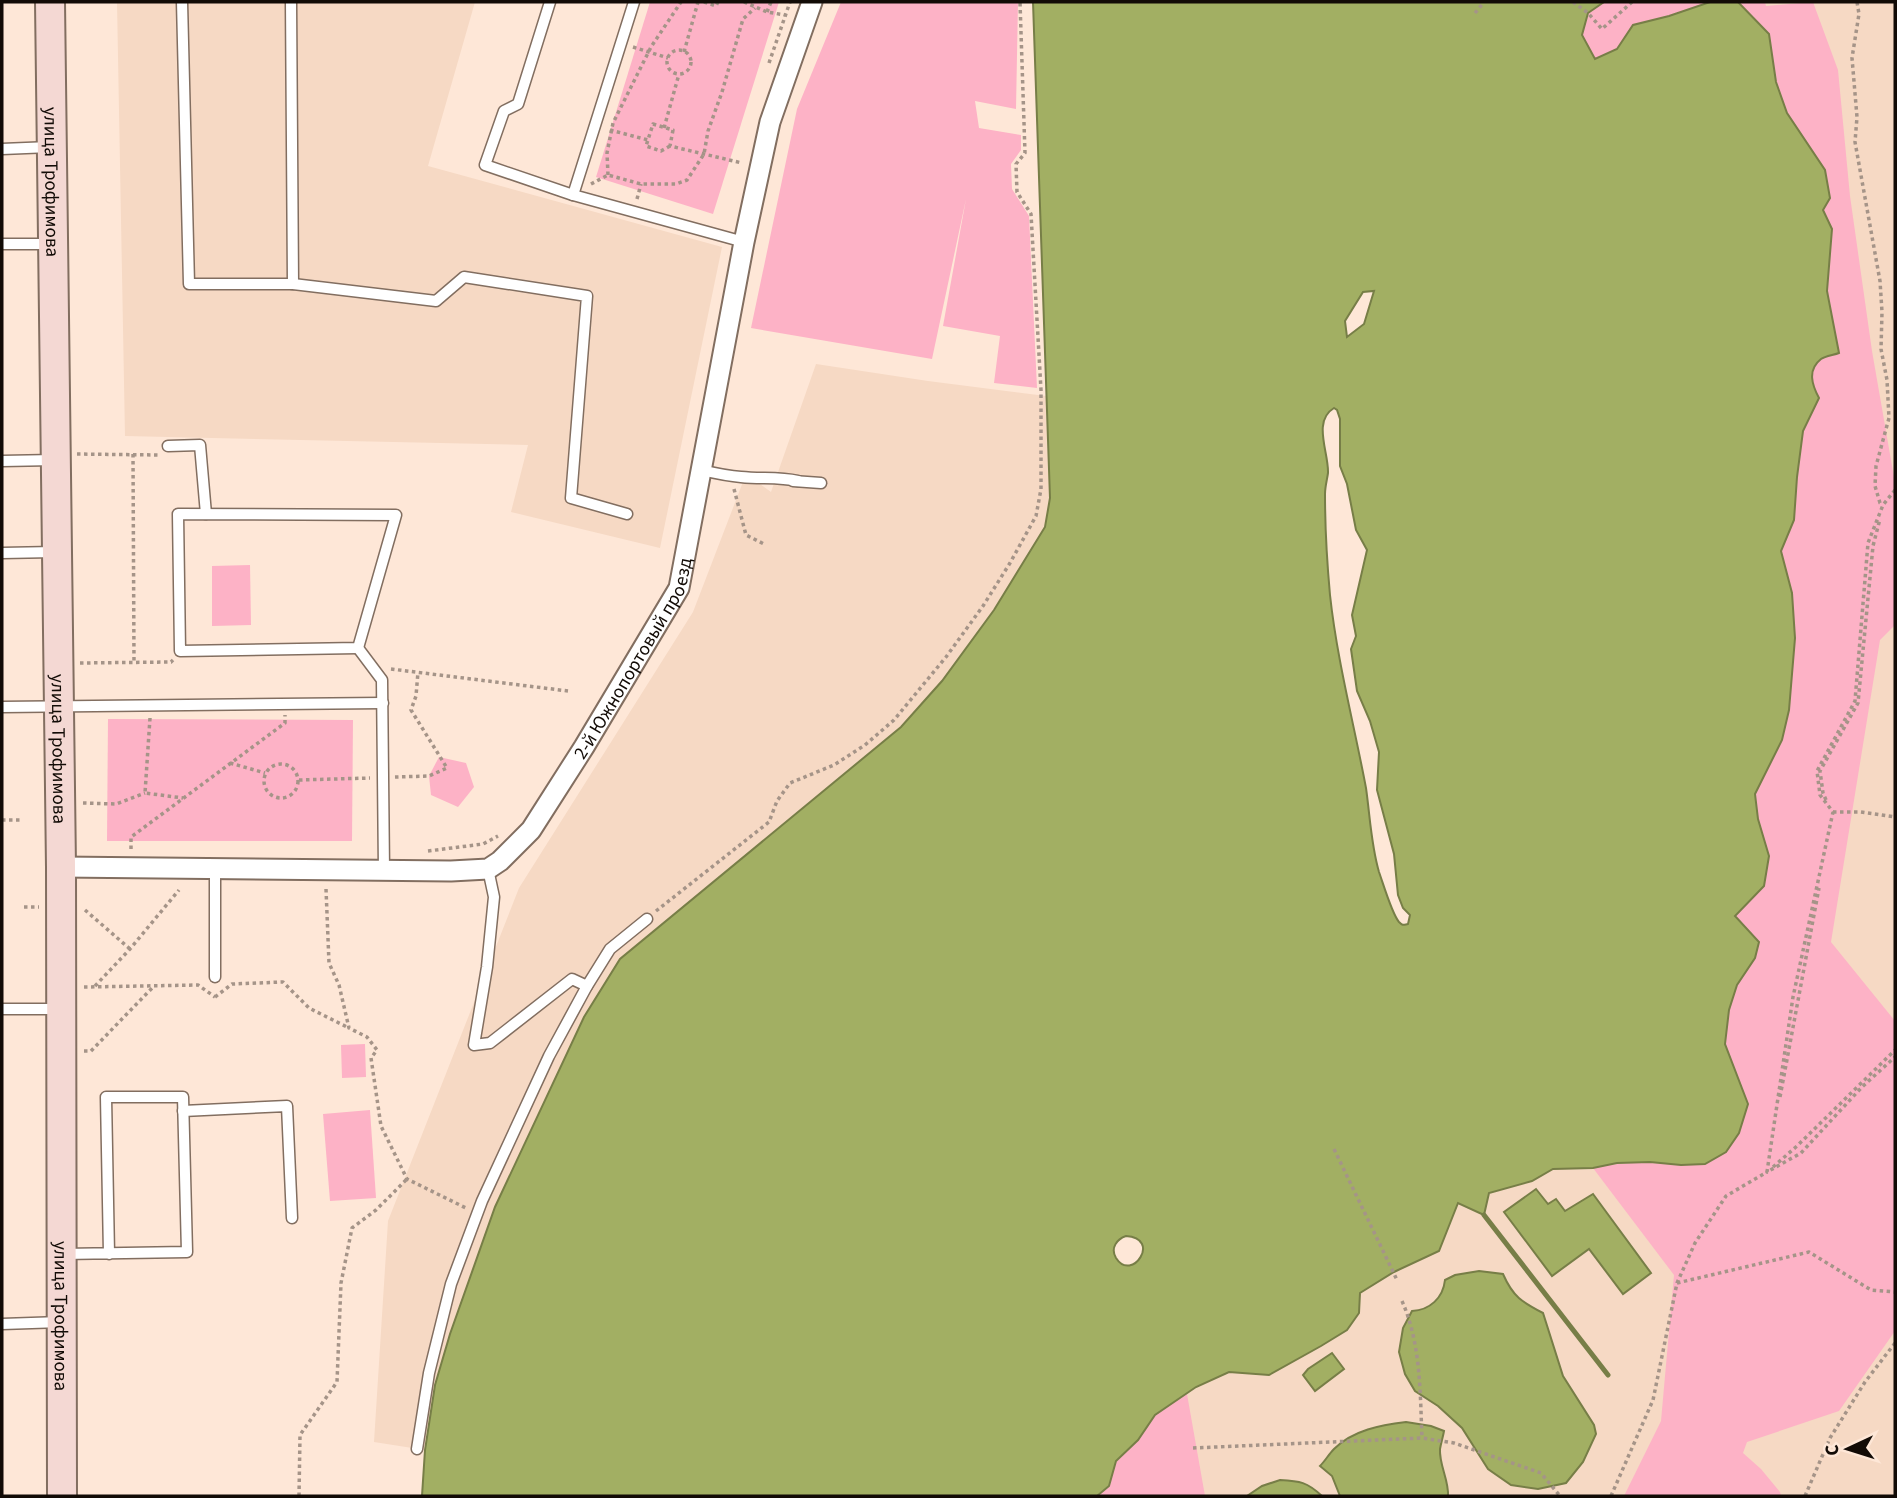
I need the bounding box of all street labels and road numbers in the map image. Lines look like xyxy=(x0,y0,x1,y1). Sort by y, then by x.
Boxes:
street label: улица Трофимова xyxy=(36,107,65,257)
street label: 2-й Южнопортовый проезд xyxy=(568,555,699,765)
street label: улица Трофимова xyxy=(44,674,72,824)
street label: улица Трофимова xyxy=(47,1241,74,1391)

